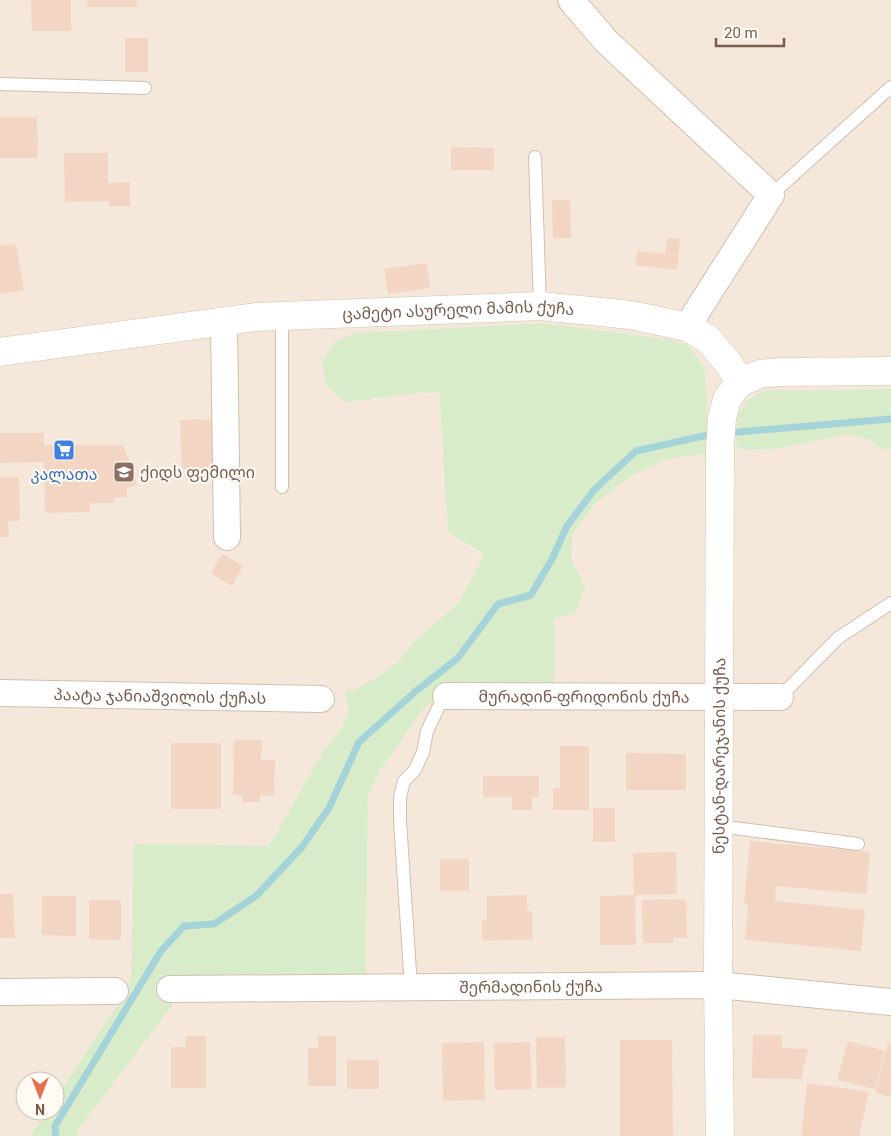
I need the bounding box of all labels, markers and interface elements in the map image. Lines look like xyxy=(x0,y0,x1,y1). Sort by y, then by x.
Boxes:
scale bar xyxy=(716,15,784,47)
text: 20 m xyxy=(724,24,758,42)
street label: ცამეტი ასურელი მამის ქუჩა xyxy=(342,297,575,324)
supermarket icon: კალათა xyxy=(52,438,76,462)
school or university icon: ქიდს ფემილი xyxy=(112,460,136,484)
place label: ქიდს ფემილი xyxy=(140,463,255,483)
place label: კალათა xyxy=(31,465,97,485)
street label: ნესტან-დარეჯანის ქუჩა xyxy=(709,658,730,854)
street label: პაატა ჯანიაშვილის ქუჩას xyxy=(54,685,266,708)
street label: მურადინ-ფრიდონის ქუჩა xyxy=(478,687,690,707)
street label: შერმადინის ქუჩა xyxy=(459,977,603,998)
north arrow xyxy=(15,1071,65,1121)
text: N xyxy=(35,1101,45,1117)

